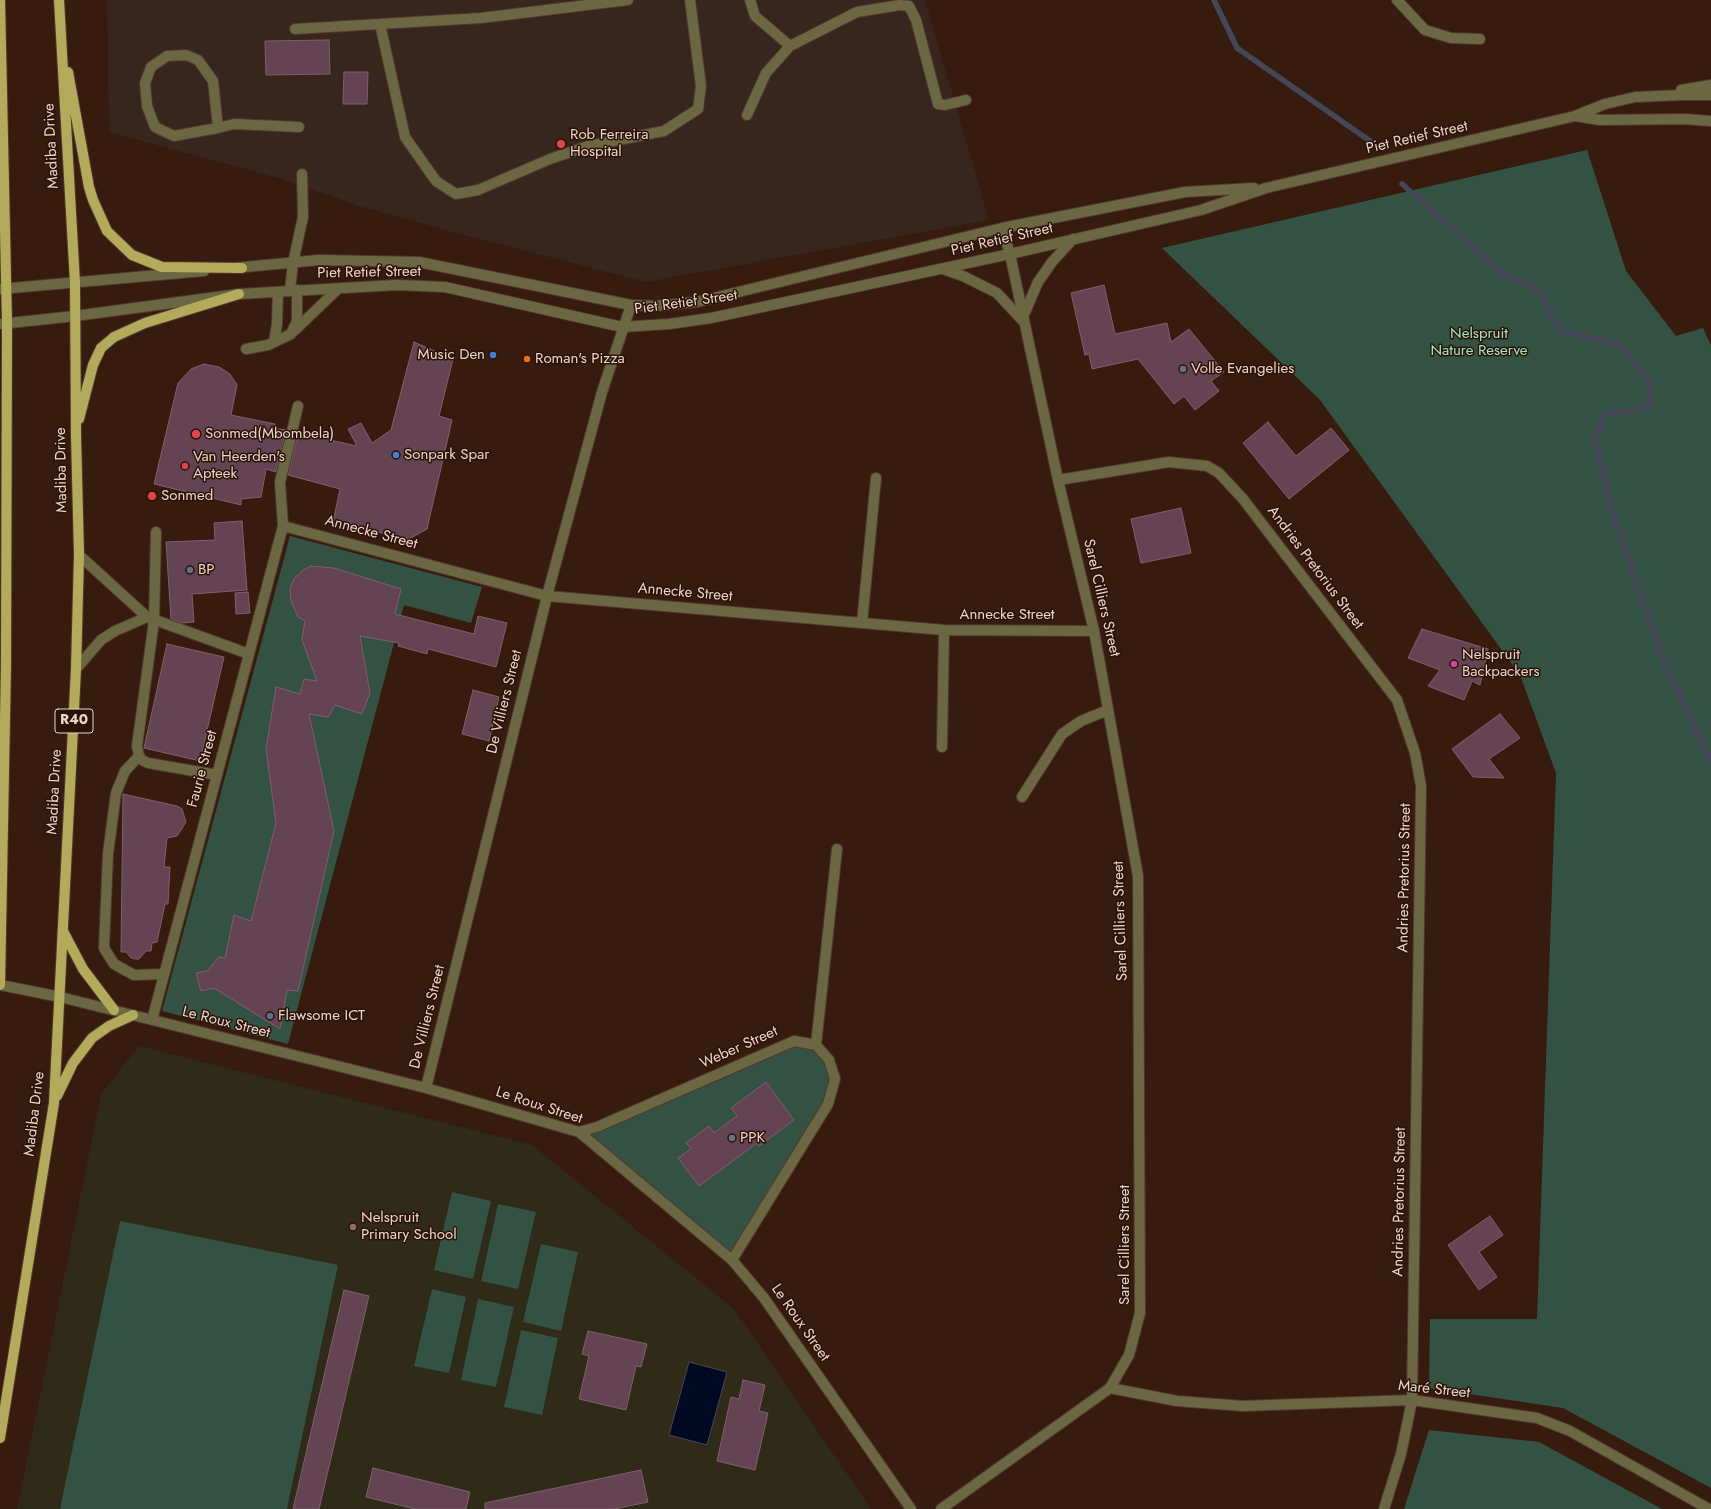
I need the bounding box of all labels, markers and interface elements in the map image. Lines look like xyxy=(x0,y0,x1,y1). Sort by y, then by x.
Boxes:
street label: Madiba Drive xyxy=(41,103,63,189)
street label: Piet Retief Street xyxy=(1364,118,1470,158)
place label: Rob Ferreira Hospital xyxy=(570,126,648,161)
marker: Rob Ferreira Hospital xyxy=(555,138,567,150)
street label: Piet Retief Street xyxy=(949,220,1055,260)
street label: Piet Retief Street xyxy=(317,263,421,283)
street label: Piet Retief Street xyxy=(633,287,739,319)
park label: Nelspruit Nature Reserve xyxy=(1430,325,1528,360)
place label: Music Den xyxy=(418,346,485,364)
marker: Music Den xyxy=(488,350,498,360)
place label: Roman's Pizza xyxy=(535,350,625,368)
marker: Roman's Pizza xyxy=(522,354,532,364)
place label: Volle Evangelies xyxy=(1191,360,1294,378)
marker: Volle Evangelies xyxy=(1178,364,1188,374)
place label: Sonmed(Mbombela) xyxy=(205,425,334,443)
street label: Madiba Drive xyxy=(52,427,72,513)
marker: Sonmed(Mbombela) xyxy=(190,428,202,440)
place label: Sonpark Spar xyxy=(404,446,489,464)
place label: Van Heerden's Apteek xyxy=(193,448,285,483)
marker: Sonpark Spar xyxy=(391,450,401,460)
marker: Van Heerden's Apteek xyxy=(180,461,190,471)
place label: Sonmed xyxy=(161,487,213,505)
marker: Sonmed xyxy=(146,490,158,502)
street label: Andries Pretorius Street xyxy=(1263,503,1367,633)
street label: Annecke Street xyxy=(323,512,419,554)
street label: Sarel Cilliers Street xyxy=(1079,537,1123,659)
place label: BP xyxy=(198,561,215,579)
marker: BP xyxy=(185,565,195,575)
street label: Annecke Street xyxy=(637,580,733,606)
street label: Annecke Street xyxy=(960,606,1054,624)
place label: Nelspruit Backpackers xyxy=(1462,646,1540,681)
street label: De Villiers Street xyxy=(483,648,527,756)
marker: Nelspruit Backpackers xyxy=(1449,659,1459,669)
road number: R40 xyxy=(55,709,93,733)
street label: Faurie Street xyxy=(184,728,222,810)
street label: Madiba Drive xyxy=(44,749,66,835)
street label: Andries Pretorius Street xyxy=(1395,803,1415,953)
street label: Sarel Cilliers Street xyxy=(1110,861,1132,981)
street label: De Villiers Street xyxy=(406,963,450,1071)
street label: Le Roux Street xyxy=(180,1003,272,1043)
place label: Flawsome ICT xyxy=(278,1007,365,1025)
marker: Flawsome ICT xyxy=(265,1011,275,1021)
street label: Weber Street xyxy=(697,1023,781,1073)
street label: Madiba Drive xyxy=(21,1071,49,1157)
street label: Le Roux Street xyxy=(493,1084,585,1128)
street label: Andries Pretorius Street xyxy=(1390,1127,1410,1277)
place label: PPK xyxy=(740,1129,765,1147)
marker: PPK xyxy=(727,1133,737,1143)
street label: Sarel Cilliers Street xyxy=(1116,1185,1134,1305)
place label: Nelspruit Primary School xyxy=(361,1209,457,1244)
marker: Nelspruit Primary School xyxy=(348,1222,358,1232)
street label: Le Roux Street xyxy=(767,1281,833,1365)
street label: Maré Street xyxy=(1397,1377,1471,1403)

